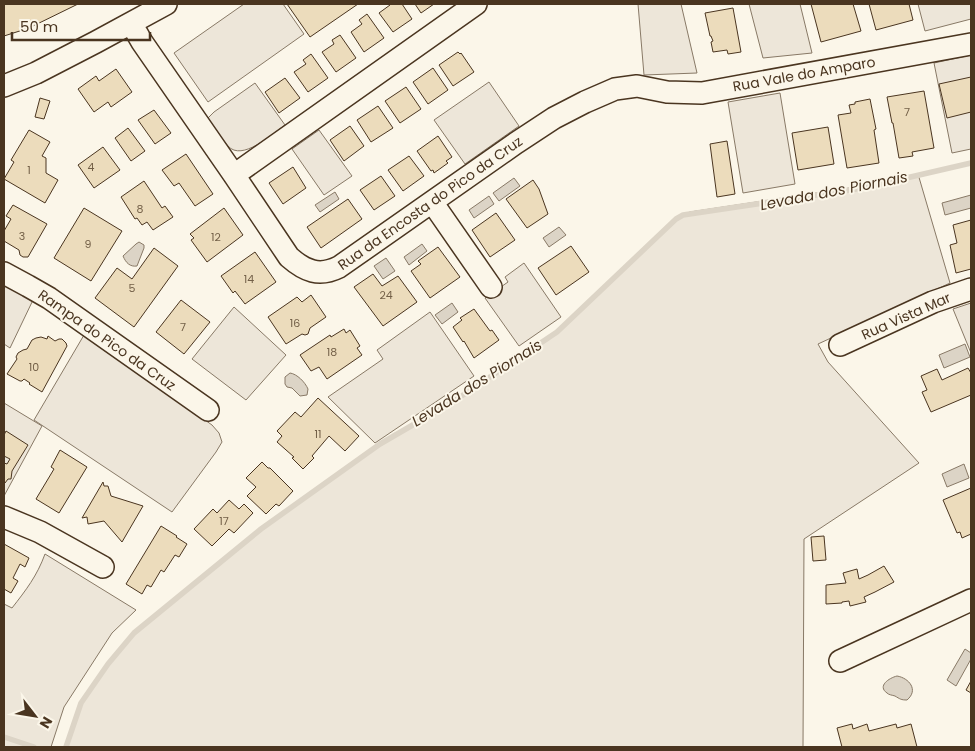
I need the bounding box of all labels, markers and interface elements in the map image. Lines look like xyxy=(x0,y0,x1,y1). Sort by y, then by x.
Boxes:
scale bar xyxy=(12,10,150,42)
text: 50 m xyxy=(20,16,58,37)
street label: Rua Vale do Amparo xyxy=(731,52,877,96)
house number: 7 xyxy=(904,104,910,120)
street label: Rua da Encosta do Pico da Cruz xyxy=(334,131,526,275)
house number: 4 xyxy=(88,159,95,175)
house number: 1 xyxy=(27,162,31,178)
water label: Levada dos Piornais xyxy=(758,166,910,215)
house number: 8 xyxy=(137,201,144,217)
house number: 3 xyxy=(19,228,25,244)
house number: 12 xyxy=(211,229,221,245)
house number: 9 xyxy=(85,236,92,252)
house number: 14 xyxy=(244,271,254,287)
house number: 5 xyxy=(129,280,136,296)
street label: Rampa do Pico da Cruz xyxy=(34,285,180,395)
house number: 24 xyxy=(379,287,393,303)
street label: Rua Vista Mar xyxy=(858,287,954,345)
house number: 16 xyxy=(290,315,300,331)
house number: 7 xyxy=(180,319,186,335)
water label: Levada dos Piornais xyxy=(408,334,546,431)
house number: 18 xyxy=(327,344,337,360)
house number: 10 xyxy=(29,359,39,375)
house number: 11 xyxy=(314,426,322,442)
house number: 17 xyxy=(219,513,229,529)
north arrow xyxy=(10,691,60,741)
text: N xyxy=(35,713,57,732)

